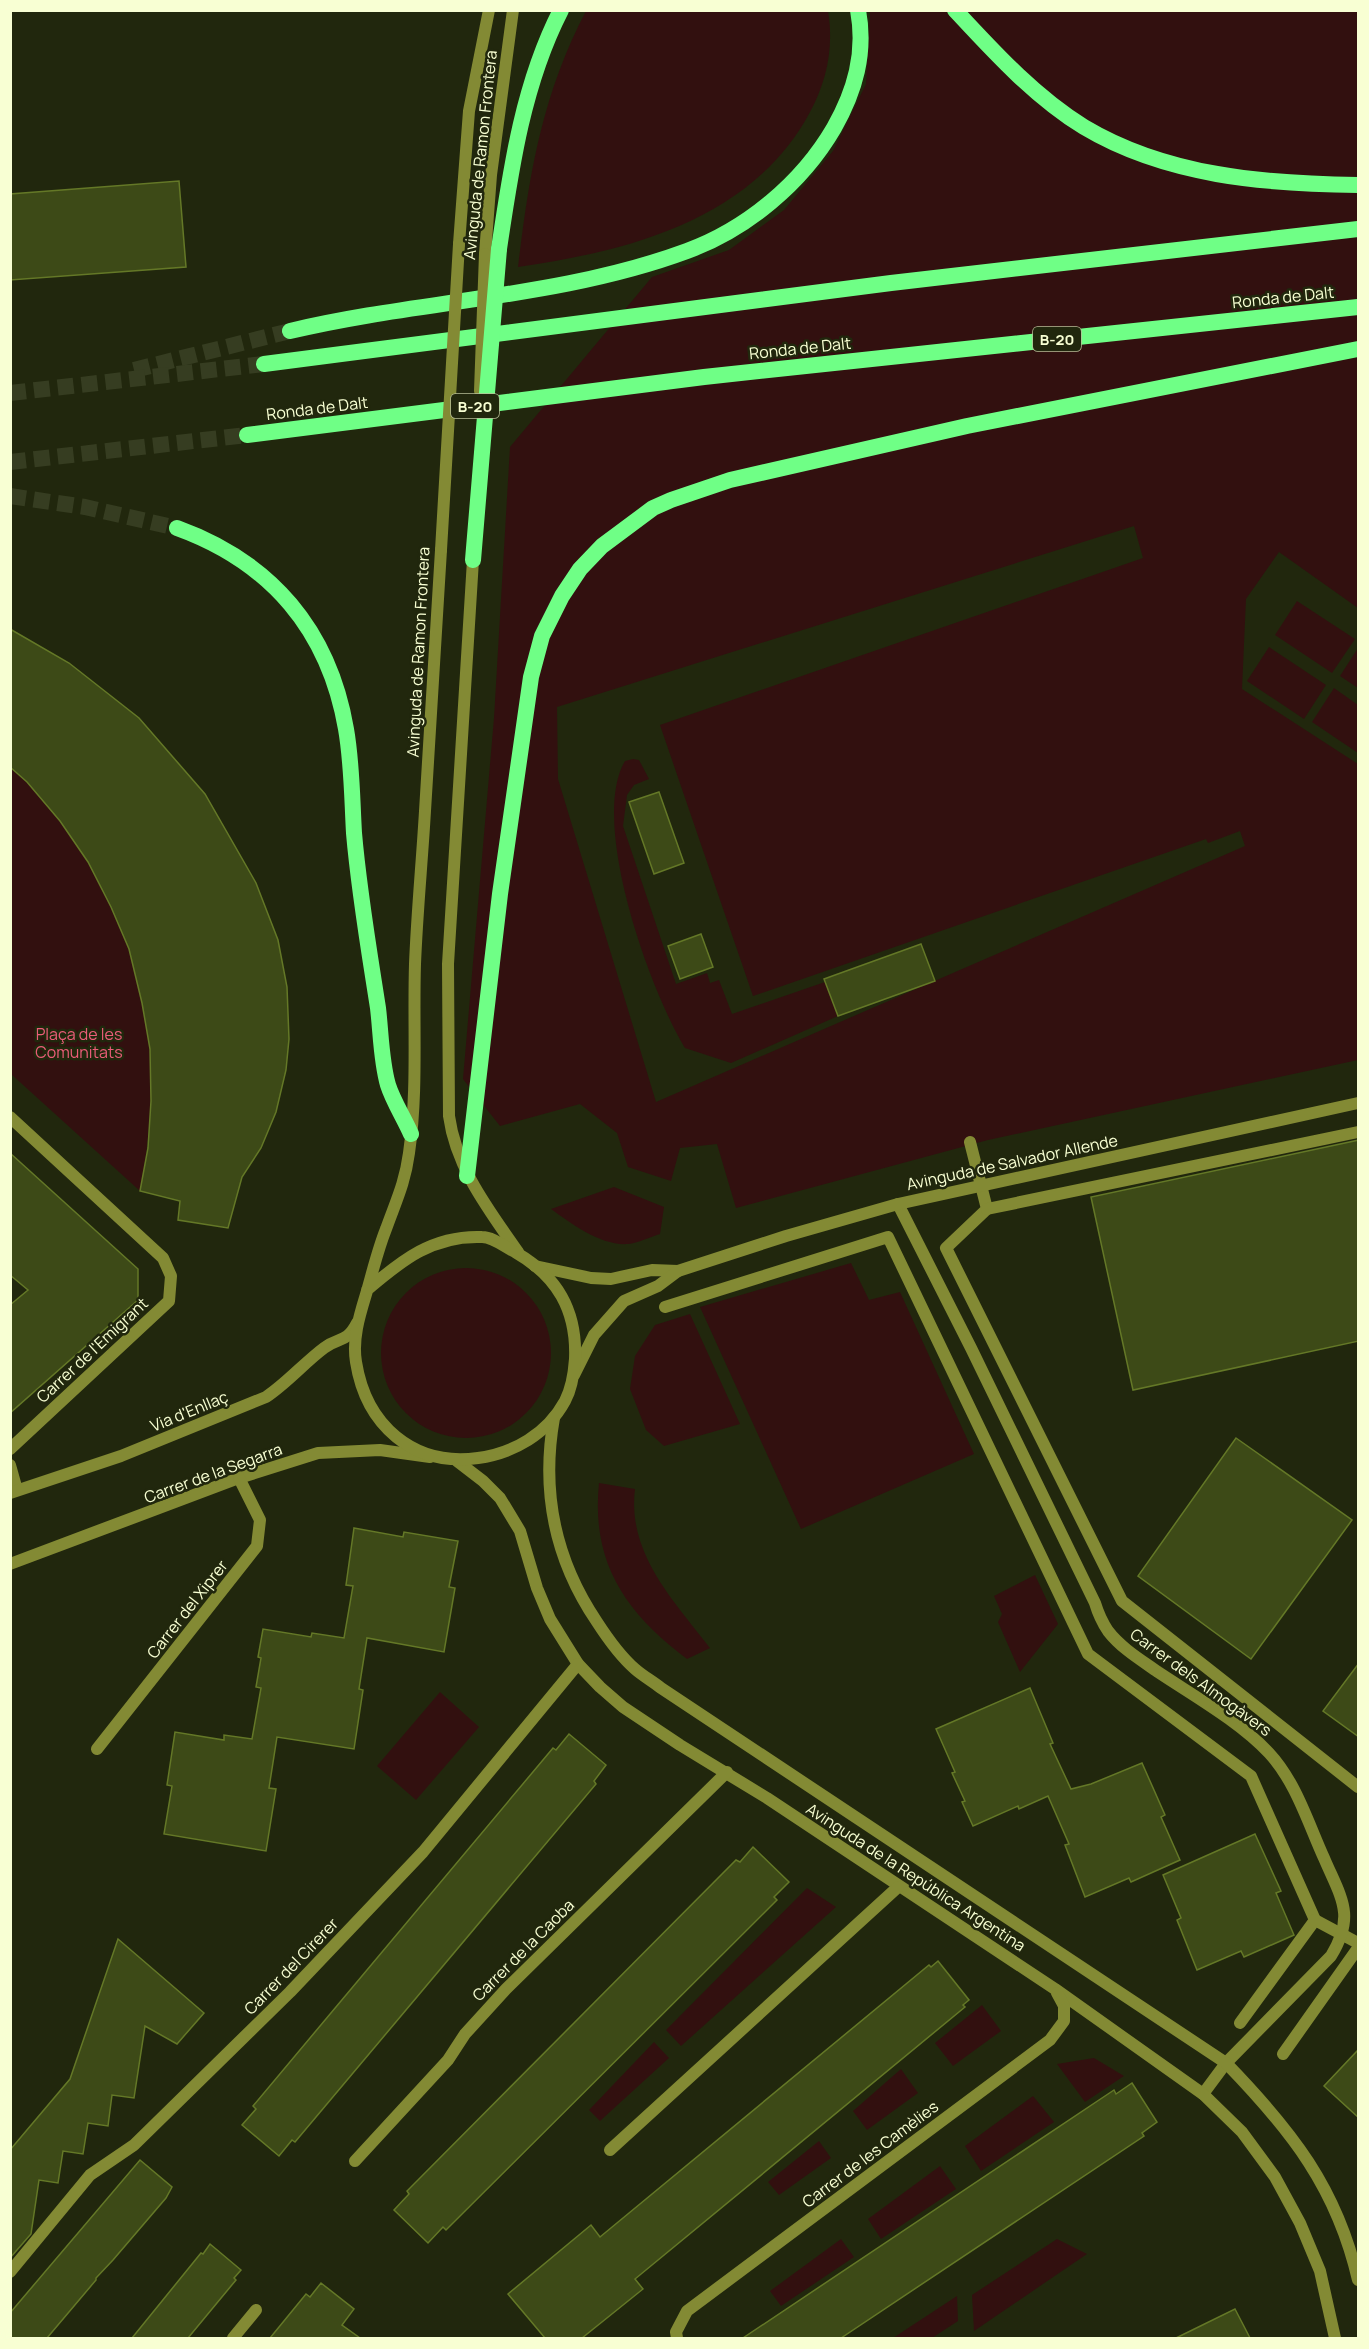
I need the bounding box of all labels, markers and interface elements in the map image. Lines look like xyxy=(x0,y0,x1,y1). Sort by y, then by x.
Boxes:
street label: Avinguda de Ramon Frontera xyxy=(458,49,502,261)
street label: Ronda de Dalt xyxy=(1231,281,1335,313)
road number: B-20 xyxy=(1033,327,1081,351)
street label: Ronda de Dalt xyxy=(748,332,852,364)
street label: Ronda de Dalt xyxy=(265,391,369,425)
road number: B-20 xyxy=(451,394,499,418)
street label: Avinguda de Ramon Frontera xyxy=(402,546,434,758)
park label: Plaça de les Comunitats xyxy=(35,1023,123,1063)
street label: Avinguda de Salvador Allende xyxy=(904,1129,1120,1195)
street label: Carrer de l'Emigrant xyxy=(32,1293,152,1407)
street label: Via d'Enllaç xyxy=(147,1385,231,1437)
street label: Carrer de la Segarra xyxy=(141,1438,285,1508)
street label: Carrer del Xiprer xyxy=(142,1555,233,1663)
street label: Carrer dels Almogàvers xyxy=(1126,1623,1276,1741)
street label: Avinguda de la República Argentina xyxy=(802,1798,1030,1956)
street label: Carrer de la Caoba xyxy=(467,1894,579,2006)
street label: Carrer del Cirerer xyxy=(239,1913,343,2019)
street label: Carrer de les Camèlies xyxy=(797,2095,943,2213)

